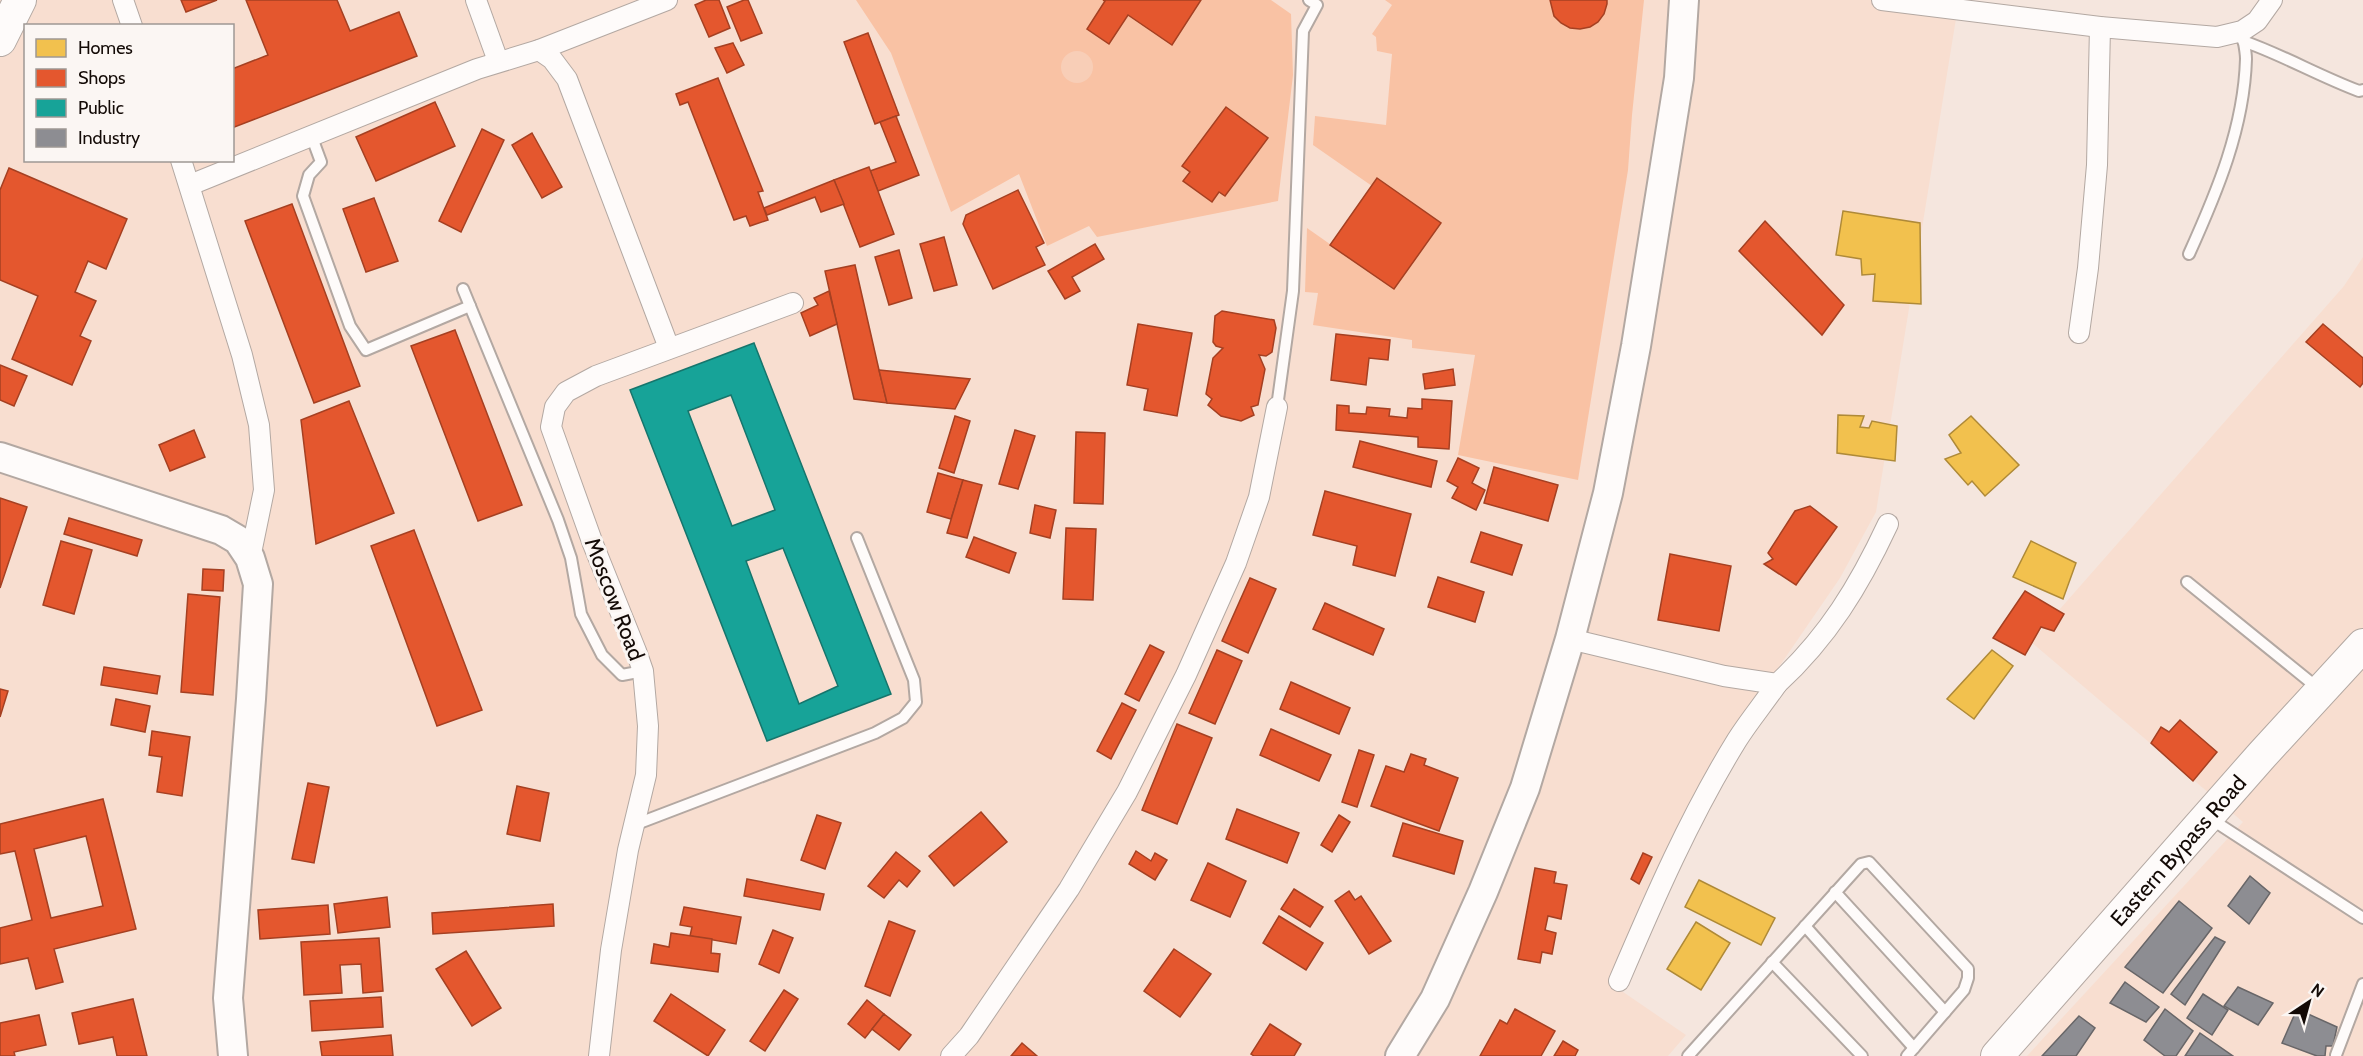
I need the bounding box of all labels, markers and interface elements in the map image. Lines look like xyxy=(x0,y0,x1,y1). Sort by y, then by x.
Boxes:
legend xyxy=(24,24,234,162)
text: Homes xyxy=(78,37,133,59)
text: Shops xyxy=(78,67,126,89)
text: Public xyxy=(78,97,124,119)
text: Industry xyxy=(78,127,140,149)
street label: Moscow Road xyxy=(579,534,650,664)
street label: Eastern Bypass Road xyxy=(2105,770,2252,932)
north arrow xyxy=(2279,972,2339,1032)
text: N xyxy=(2307,979,2328,1001)

